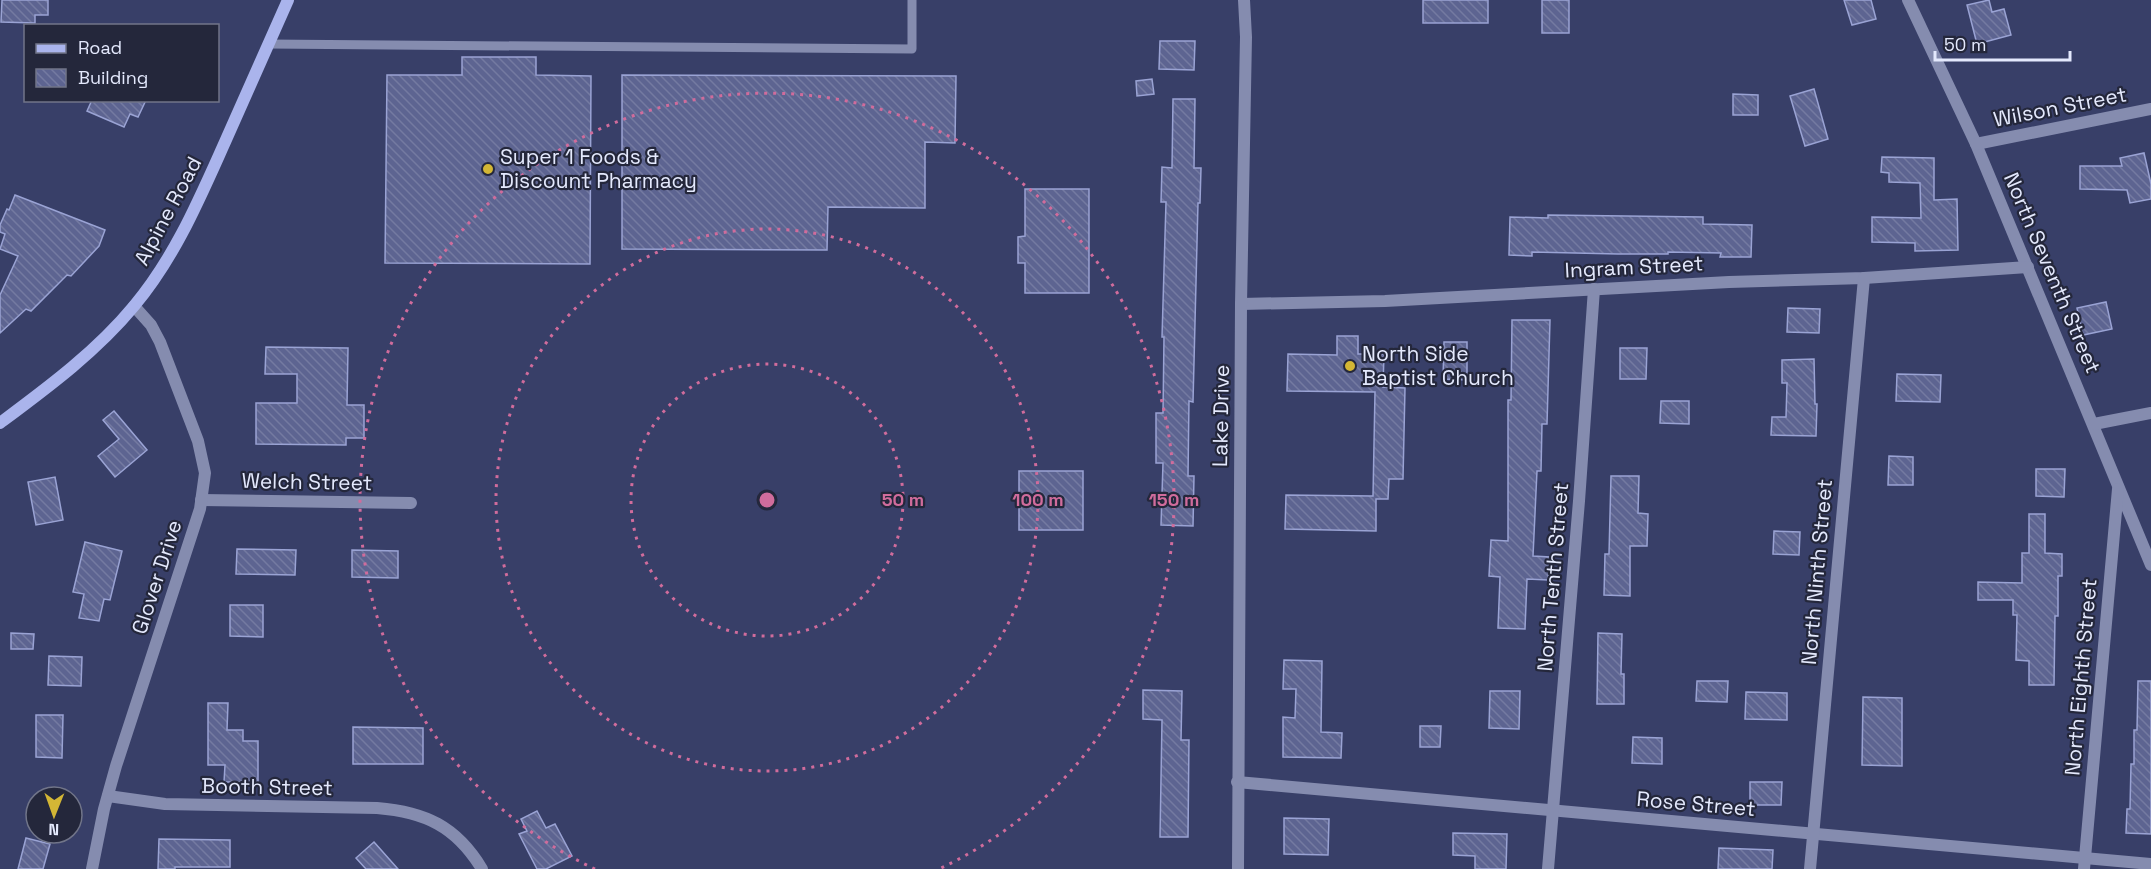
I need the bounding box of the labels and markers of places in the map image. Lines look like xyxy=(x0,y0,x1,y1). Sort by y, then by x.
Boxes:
place label: Super 1 Foods & Discount Pharmacy xyxy=(500,143,697,194)
marker: Super 1 Foods & Discount Pharmacy xyxy=(481,162,495,176)
place label: North Side Baptist Church xyxy=(1362,340,1514,391)
marker: North Side Baptist Church xyxy=(1343,359,1357,373)
centre of rings xyxy=(757,490,777,510)

